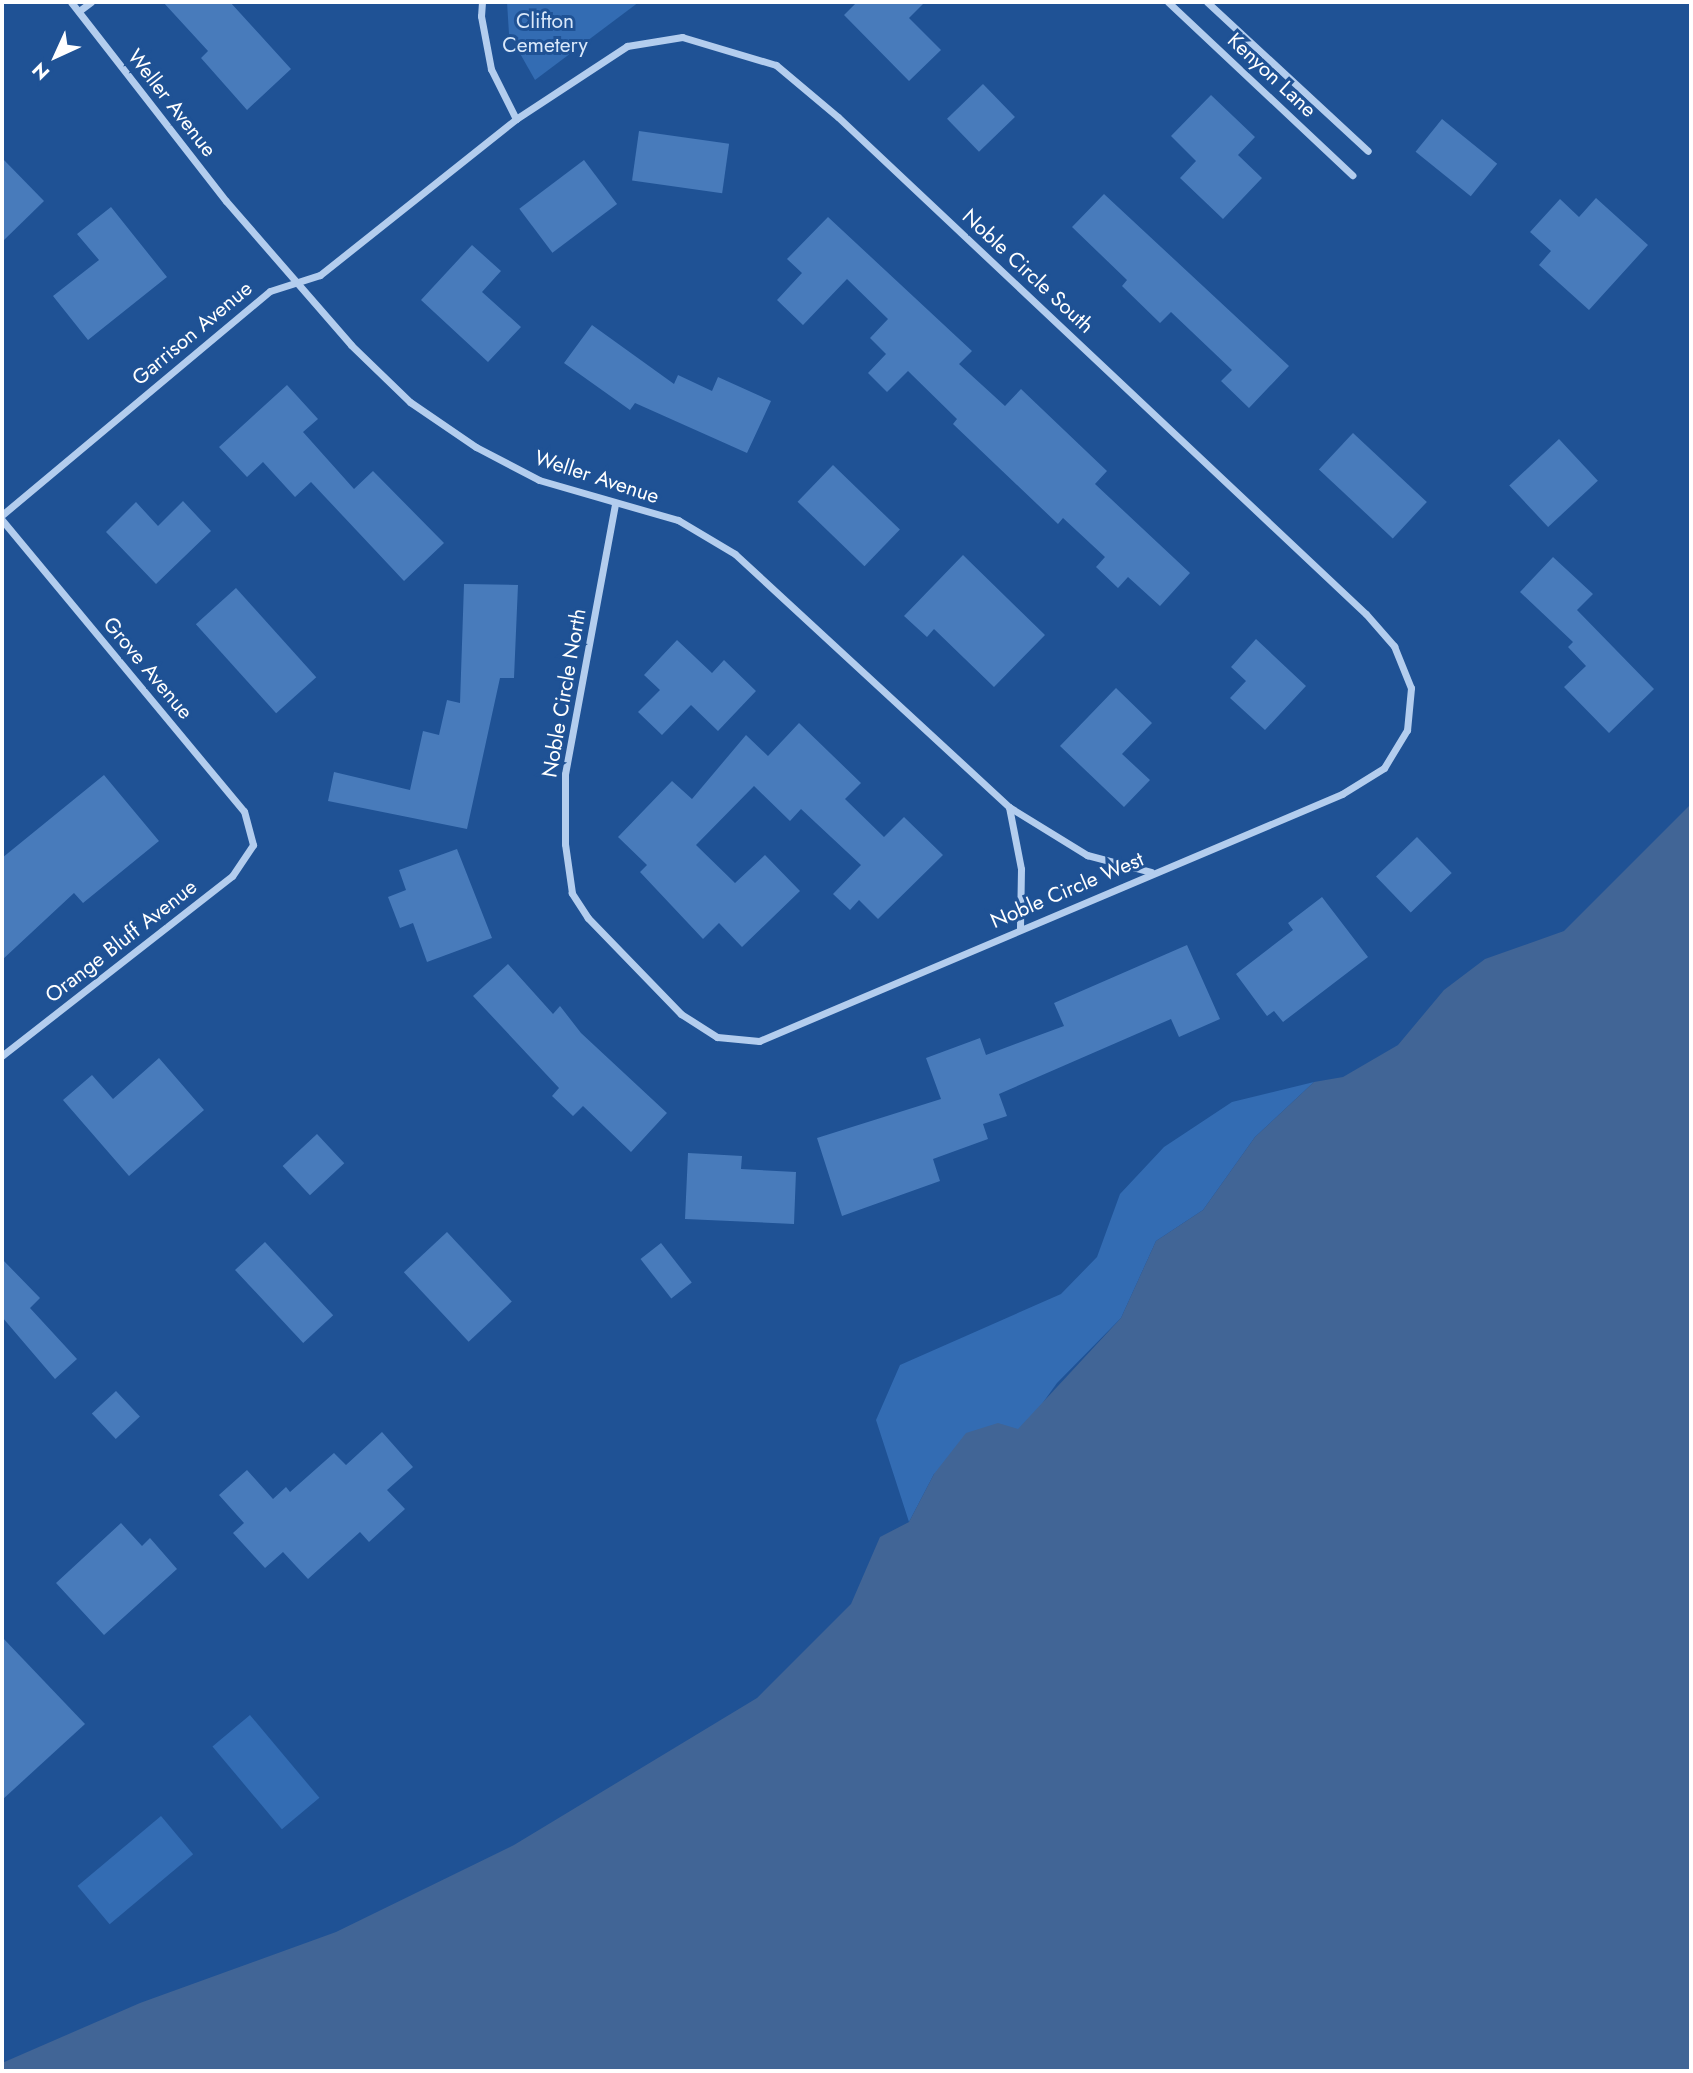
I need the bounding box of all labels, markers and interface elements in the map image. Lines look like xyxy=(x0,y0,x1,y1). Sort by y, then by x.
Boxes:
park label: Clifton Cemetery xyxy=(502,8,588,58)
north arrow xyxy=(21,21,91,91)
street label: Kenyon Lane xyxy=(1222,28,1322,122)
street label: Weller Avenue xyxy=(122,44,222,162)
text: N xyxy=(26,56,56,86)
street label: Noble Circle South xyxy=(957,204,1099,338)
street label: Garrison Avenue xyxy=(127,275,257,391)
street label: Weller Avenue xyxy=(532,445,662,509)
street label: Noble Circle North xyxy=(537,606,591,780)
street label: Grove Avenue xyxy=(98,612,198,724)
street label: Noble Circle West xyxy=(987,846,1147,934)
street label: Orange Bluff Avenue xyxy=(40,874,202,1008)

